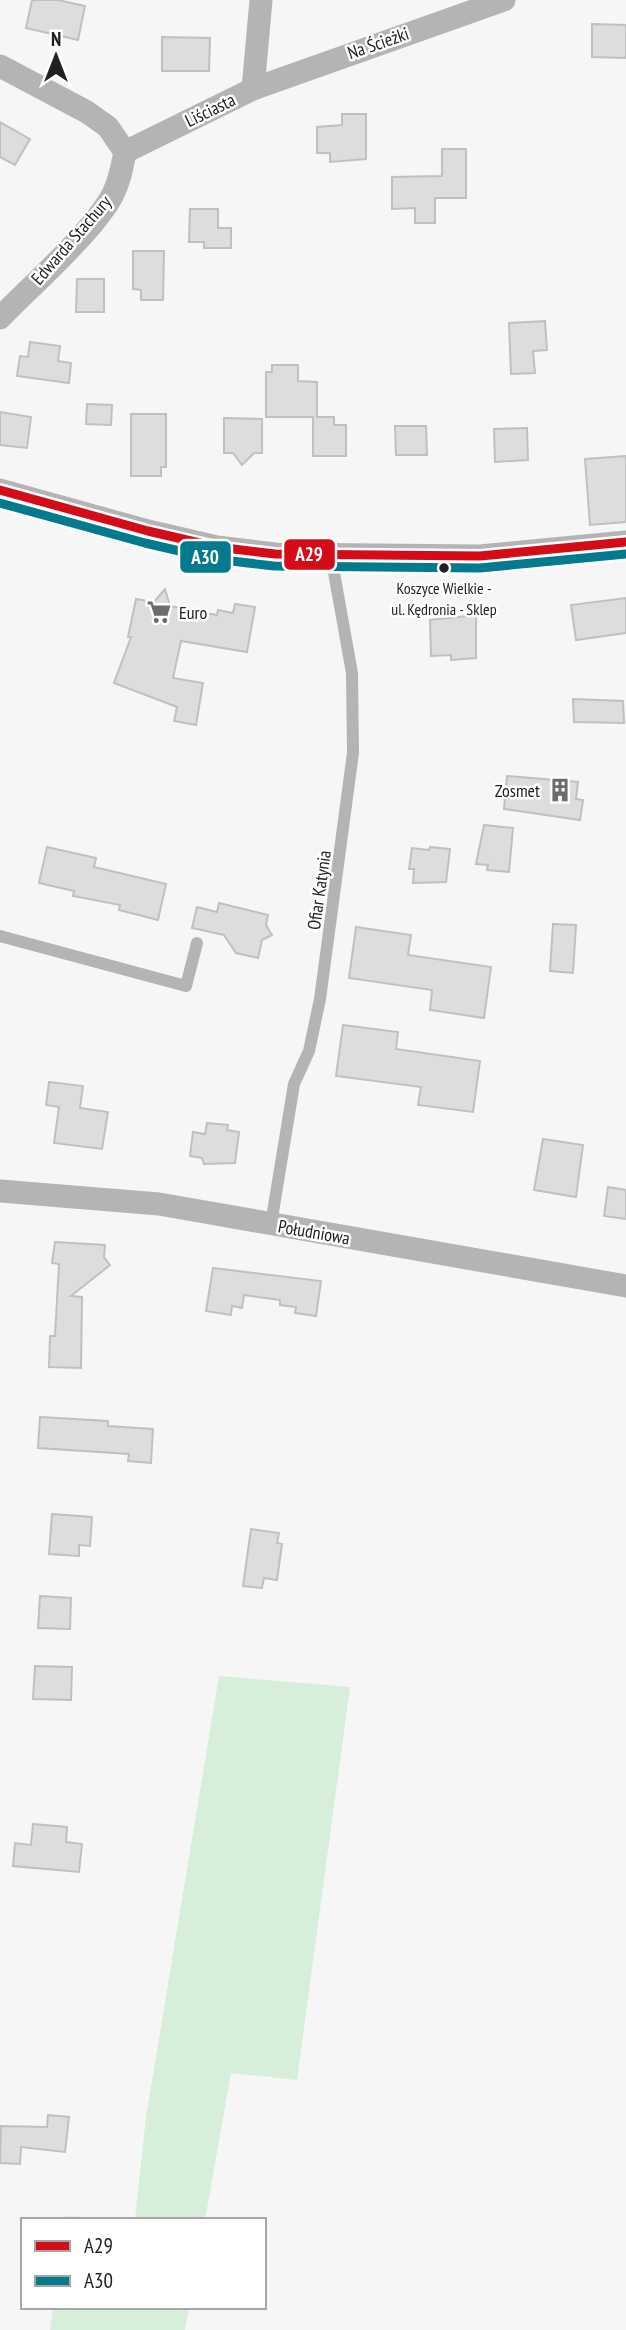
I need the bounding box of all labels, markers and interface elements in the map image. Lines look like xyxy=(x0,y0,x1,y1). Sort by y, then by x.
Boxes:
north arrow xyxy=(21,21,91,91)
street label: Na Ścieżki xyxy=(344,22,412,64)
text: N xyxy=(51,27,61,51)
street label: Liściasta xyxy=(181,88,239,132)
street label: Edwarda Stachury xyxy=(26,190,116,289)
line badge: A29 xyxy=(283,538,336,571)
line badge: A30 xyxy=(179,540,232,574)
text: A29 xyxy=(294,542,323,566)
text: A30 xyxy=(190,545,219,569)
marker: Koszyce Wielkie - ul. Kędronia - Sklep xyxy=(437,561,451,575)
place label: Koszyce Wielkie - ul. Kędronia - Sklep xyxy=(391,578,497,619)
supermarket icon: Euro xyxy=(145,598,173,626)
place label: Euro xyxy=(179,601,207,624)
building icon: Zosmet xyxy=(546,776,574,804)
place label: Zosmet xyxy=(495,779,540,802)
street label: Ofiar Katynia xyxy=(302,849,336,931)
street label: Południowa xyxy=(276,1214,352,1250)
legend xyxy=(21,2218,266,2309)
text: A29 xyxy=(84,2232,113,2259)
text: A30 xyxy=(84,2267,113,2294)

